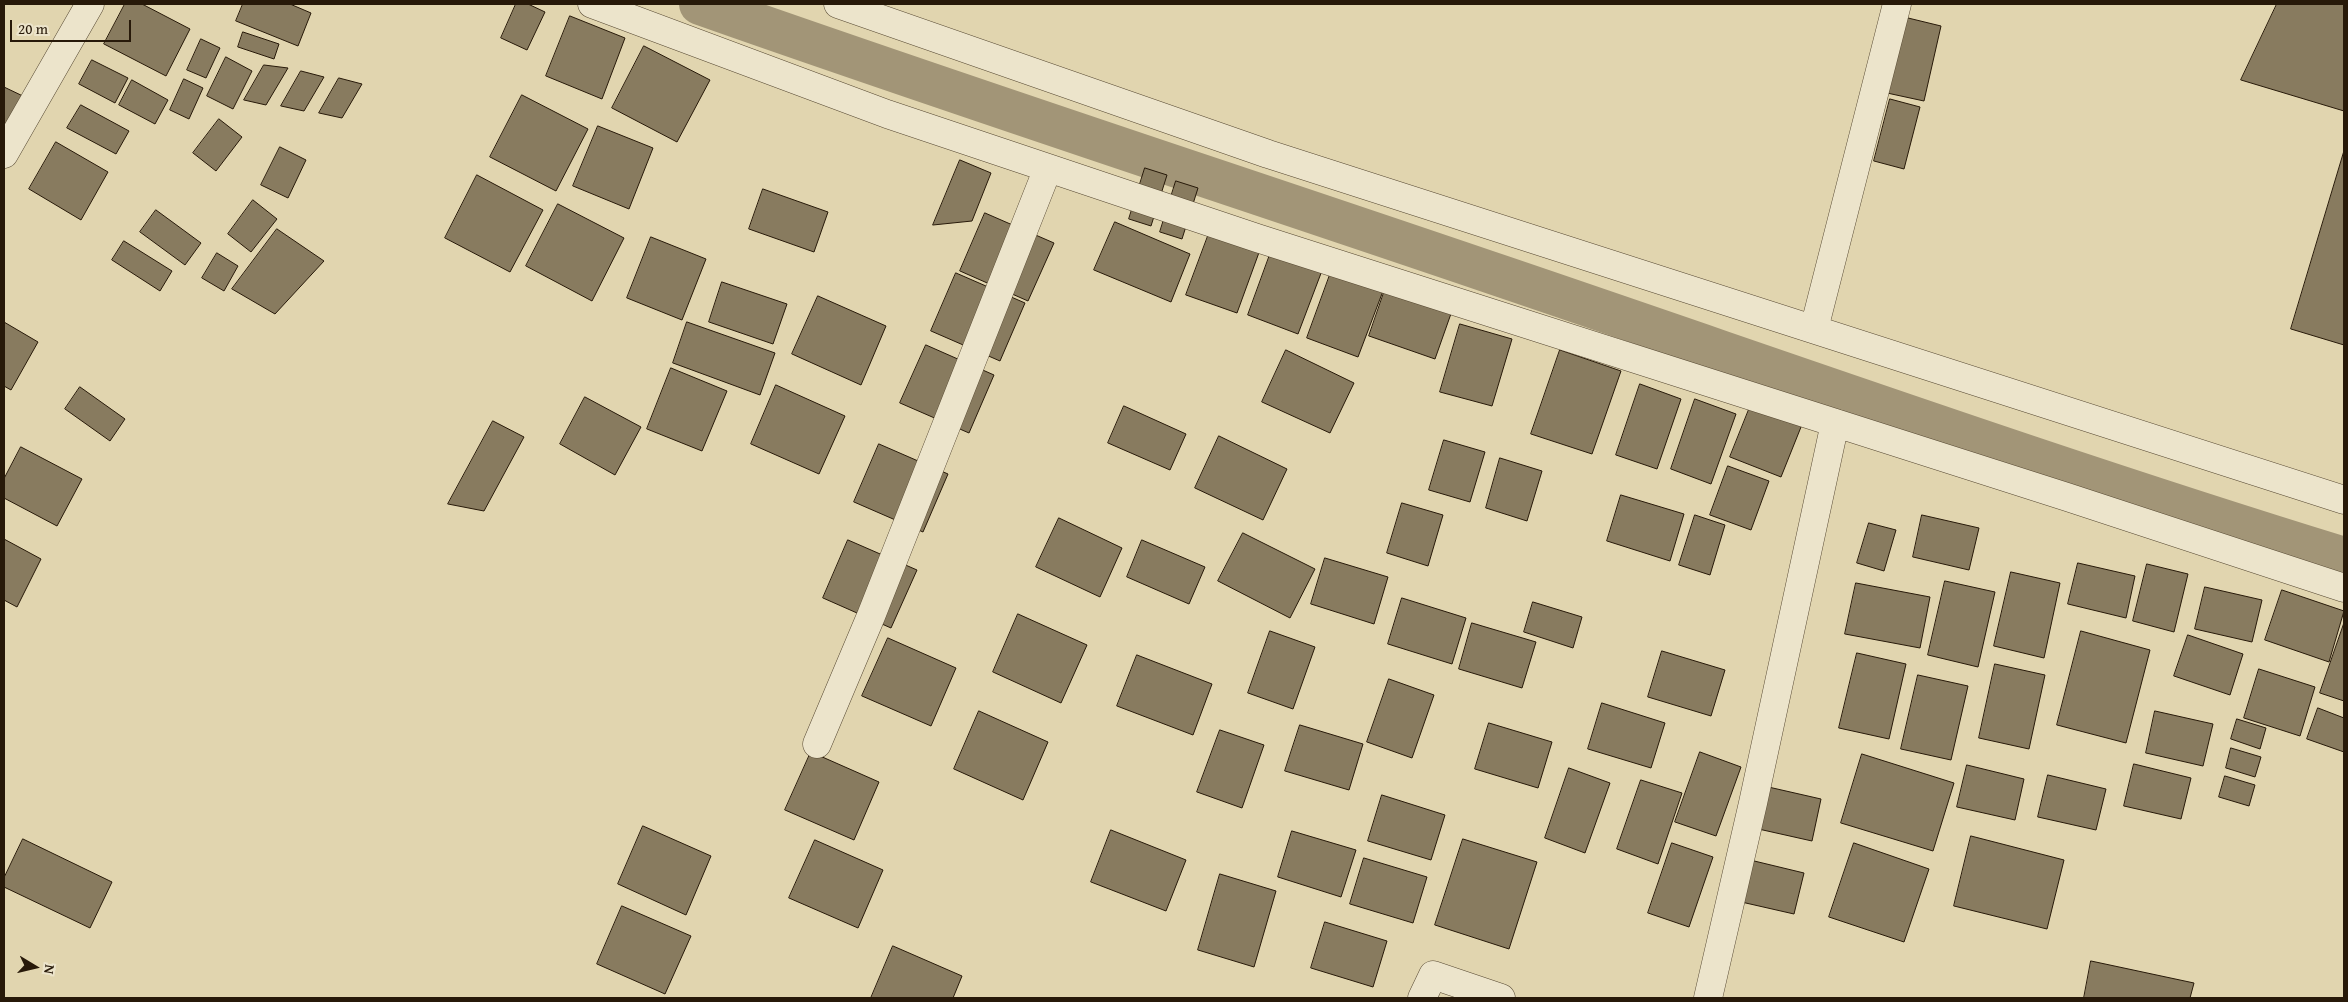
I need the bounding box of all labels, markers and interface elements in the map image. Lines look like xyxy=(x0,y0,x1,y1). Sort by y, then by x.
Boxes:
scale bar xyxy=(12,10,134,42)
text: 20 m xyxy=(18,18,48,39)
north arrow xyxy=(10,942,60,992)
text: N xyxy=(39,963,60,976)

